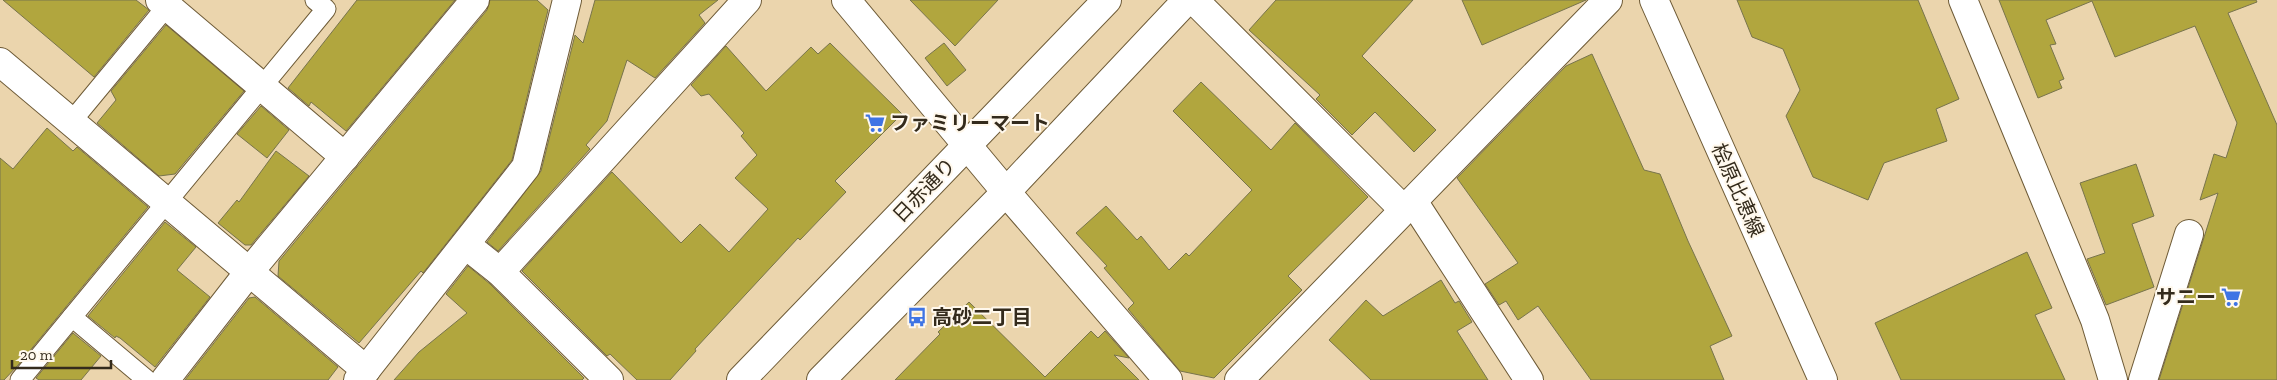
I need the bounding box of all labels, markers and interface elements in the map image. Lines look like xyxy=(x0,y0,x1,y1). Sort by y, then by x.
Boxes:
place label: ファミリーマート xyxy=(890,111,1050,135)
supermarket icon: ファミリーマート xyxy=(864,112,886,134)
street label: 桧原比恵線 xyxy=(1707,139,1769,241)
street label: 日赤通り xyxy=(888,153,960,227)
place label: サニー xyxy=(2156,285,2216,309)
supermarket icon: サニー xyxy=(2220,286,2242,308)
place label: 高砂二丁目 xyxy=(932,305,1032,329)
bus stop icon: 高砂二丁目 xyxy=(906,306,928,328)
scale bar xyxy=(12,338,111,370)
text: 20 m xyxy=(20,346,53,364)

